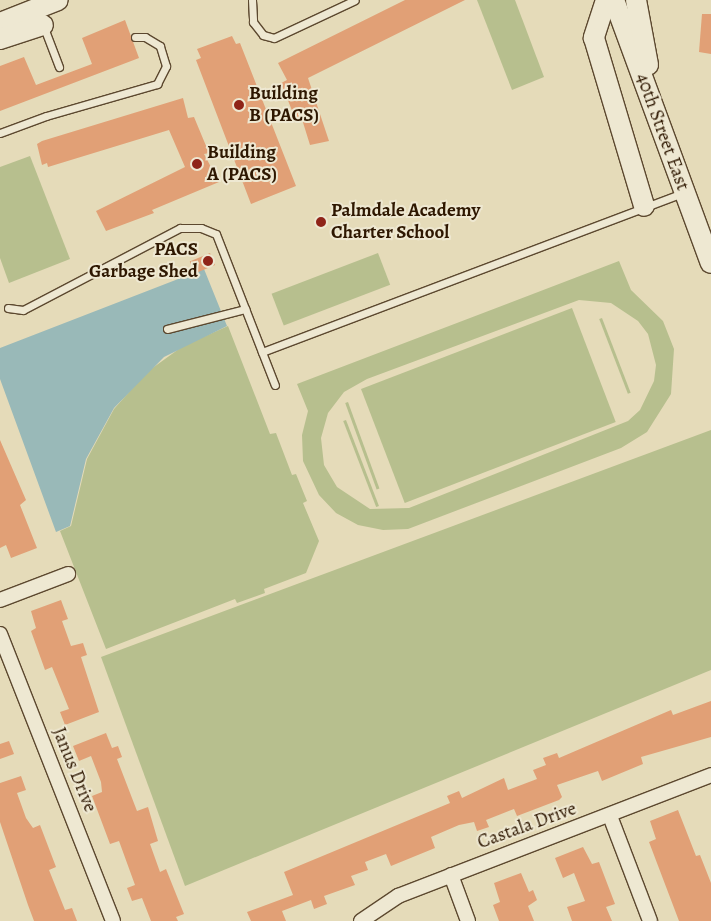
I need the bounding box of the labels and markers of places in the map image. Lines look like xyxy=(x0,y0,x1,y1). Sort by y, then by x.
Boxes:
place label: Building B (PACS) xyxy=(249,83,319,127)
marker: Building B (PACS) xyxy=(233,99,245,111)
place label: Building A (PACS) xyxy=(207,142,277,186)
marker: Building A (PACS) xyxy=(191,158,203,170)
place label: Palmdale Academy Charter School xyxy=(331,200,480,244)
marker: Palmdale Academy Charter School xyxy=(315,216,327,228)
place label: PACS Garbage Shed xyxy=(89,239,198,283)
marker: PACS Garbage Shed xyxy=(202,255,214,267)

